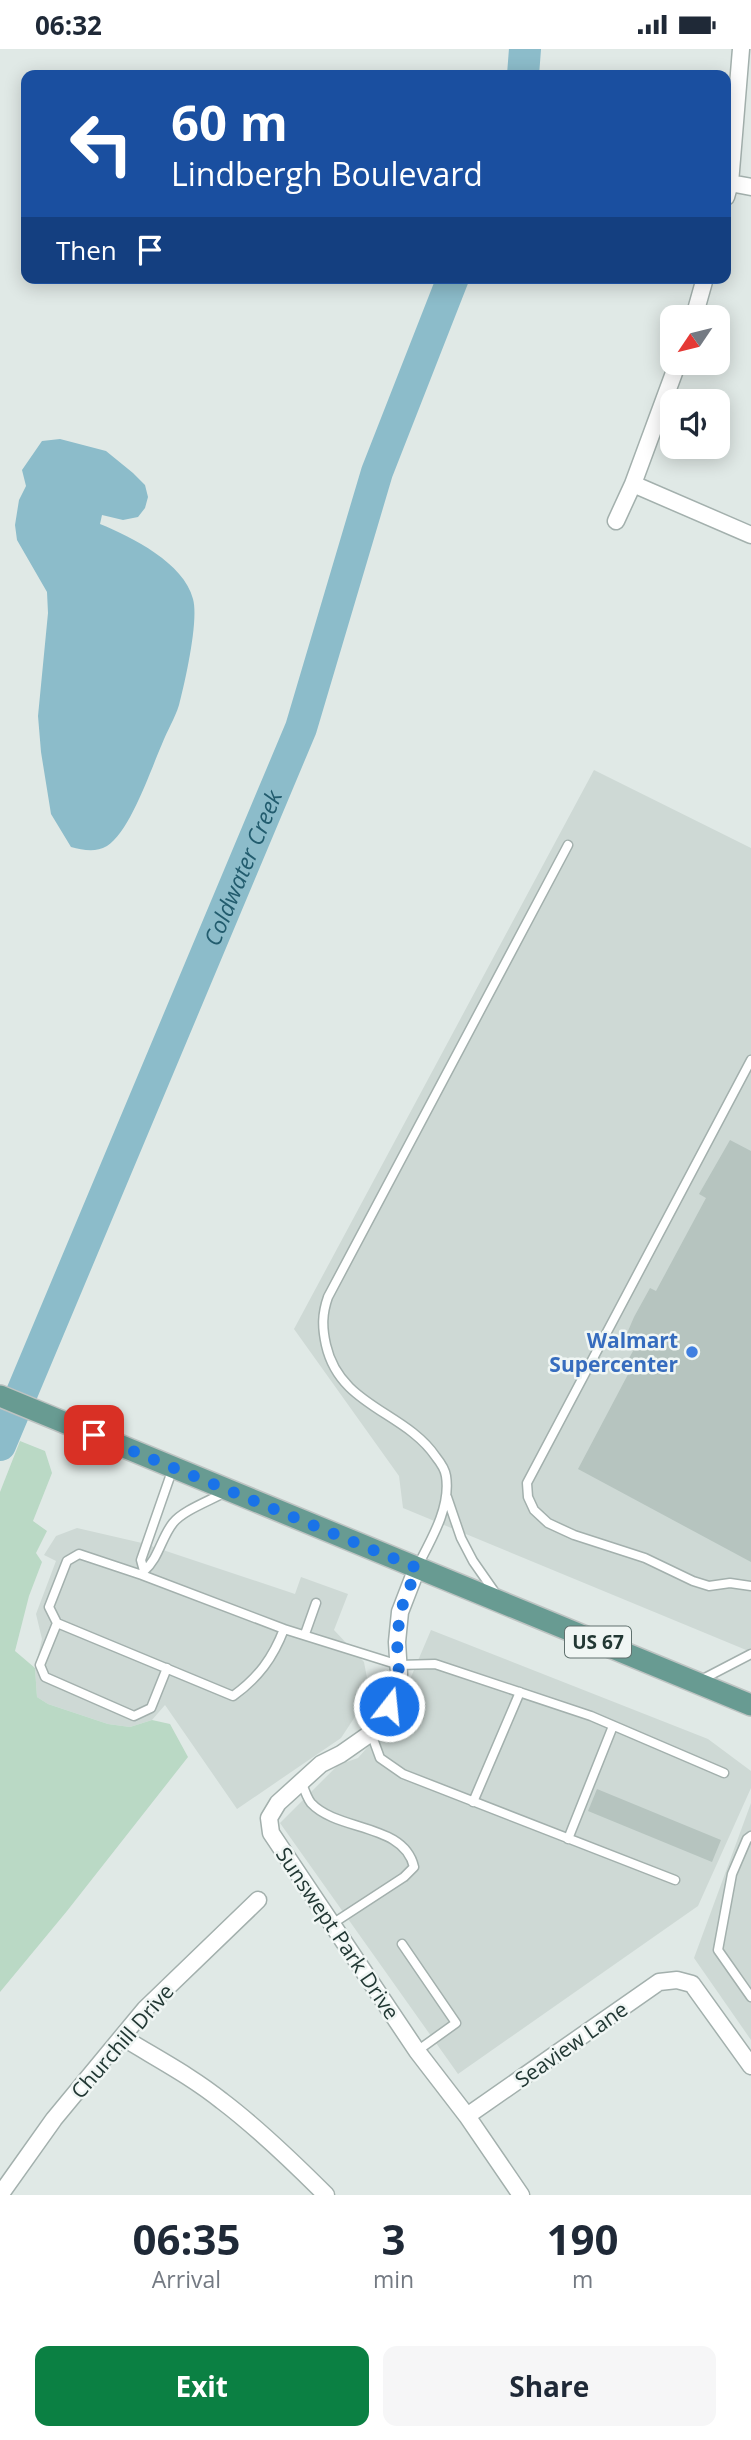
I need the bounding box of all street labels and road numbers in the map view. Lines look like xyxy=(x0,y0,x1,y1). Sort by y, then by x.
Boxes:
road number: US 67 xyxy=(565,1627,631,1658)
street label: Sunswept Park Drive xyxy=(270,1841,406,2025)
street label: Churchill Drive xyxy=(64,1978,180,2104)
street label: Seaview Lane xyxy=(509,1995,633,2093)

